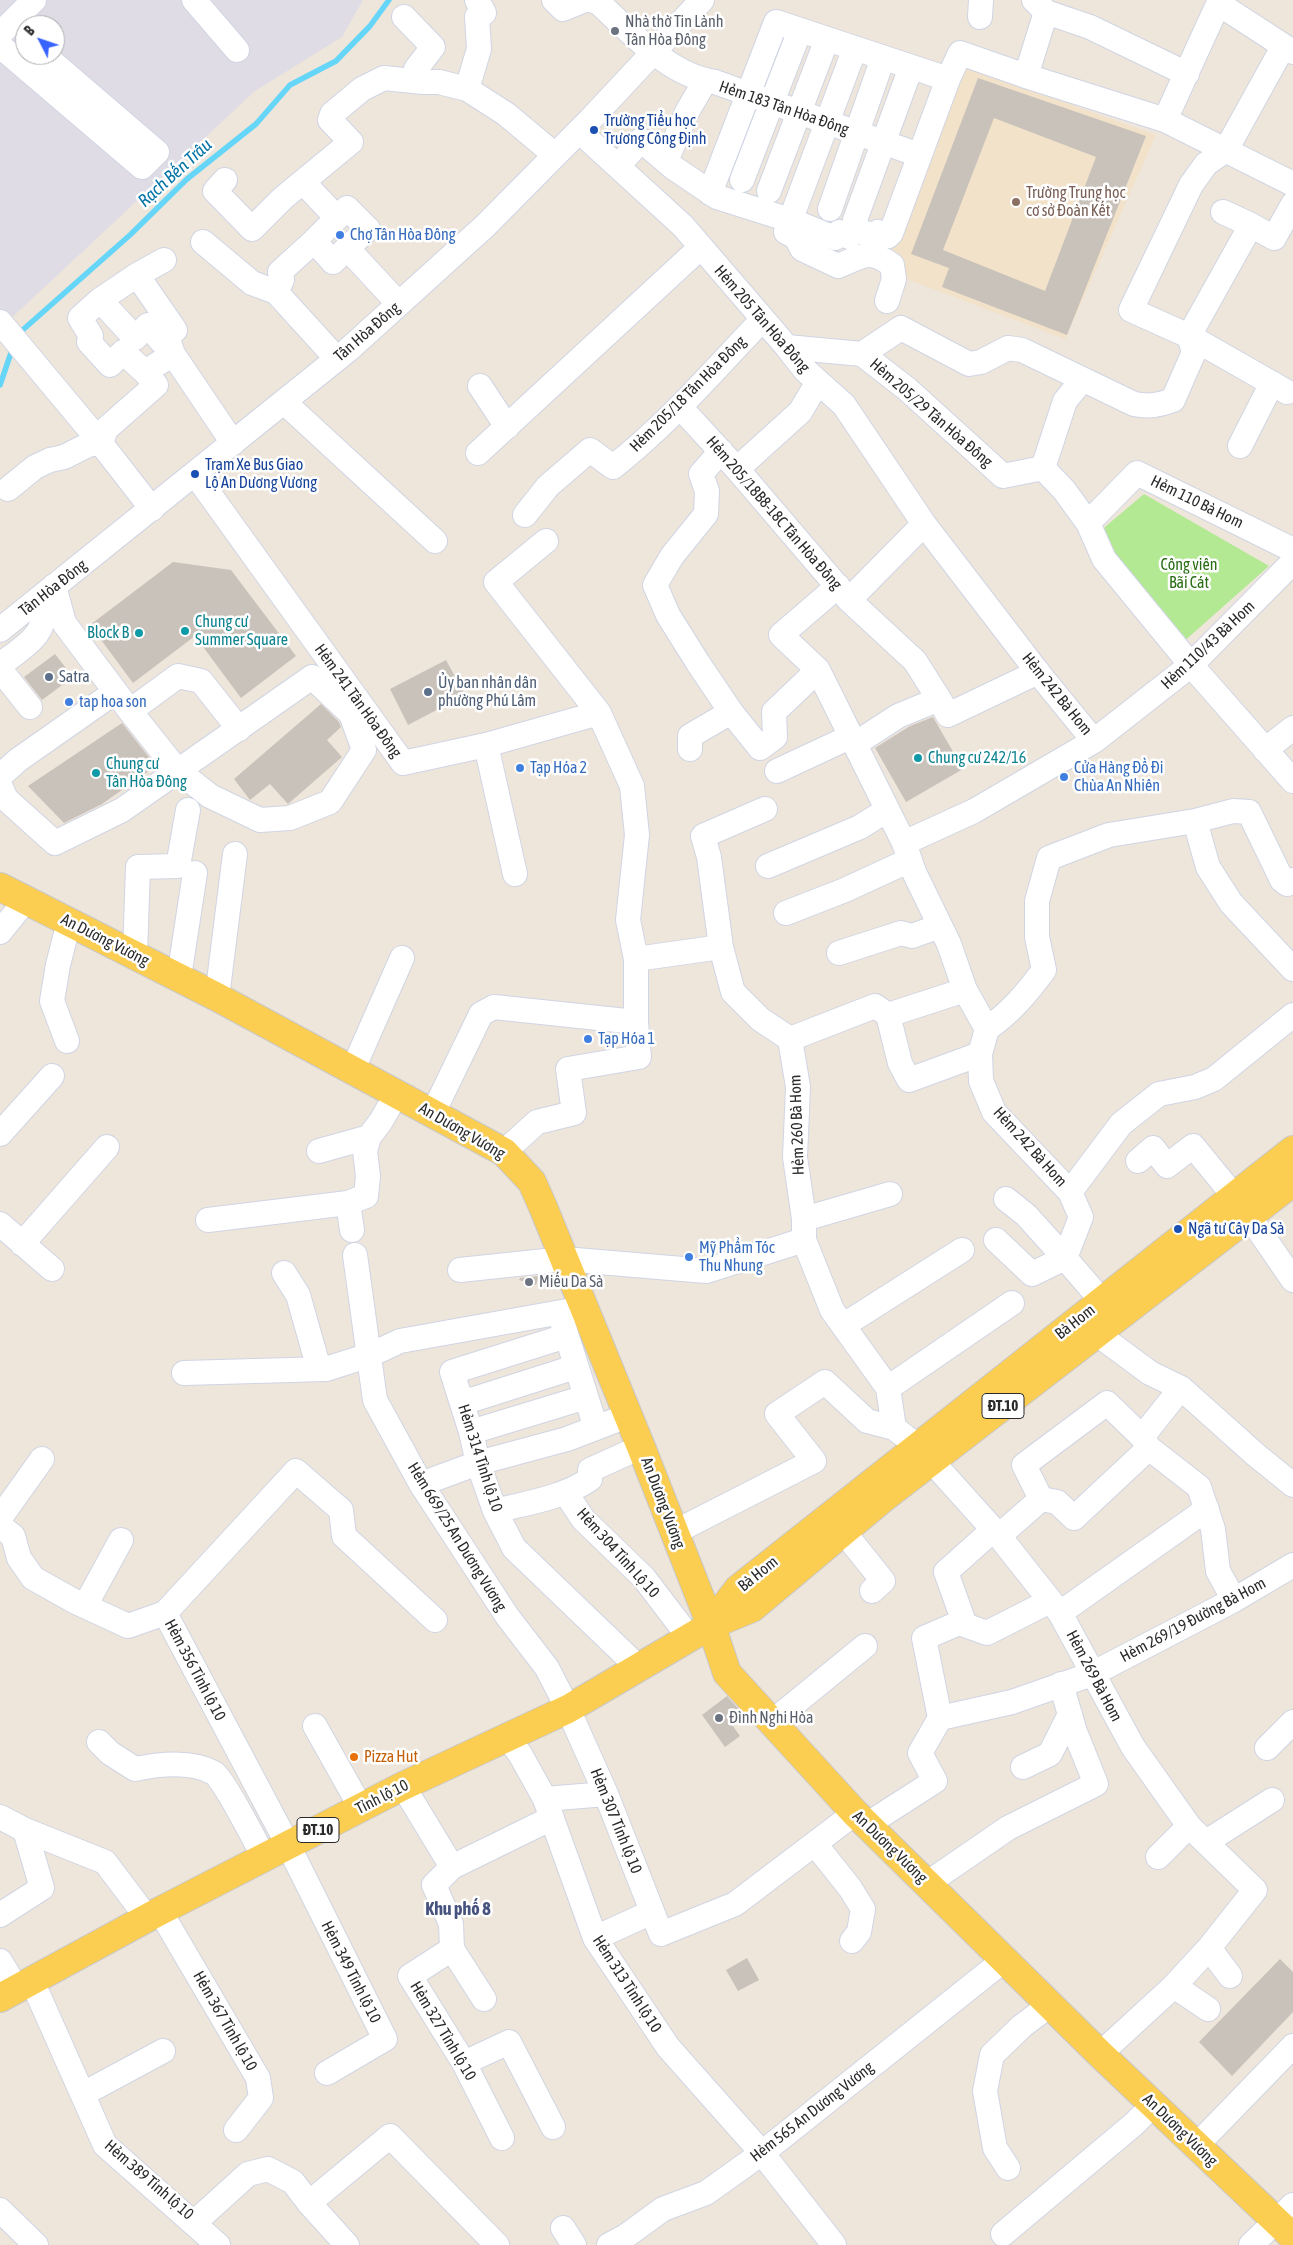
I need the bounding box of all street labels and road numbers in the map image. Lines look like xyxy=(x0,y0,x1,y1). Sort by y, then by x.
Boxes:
street label: Hẻm 183 Tân Hòa Đông xyxy=(717,77,851,139)
street label: Hẻm 205 Tân Hòa Đông xyxy=(710,261,814,377)
street label: Tân Hòa Đông xyxy=(330,298,404,366)
street label: Hẻm 205/18 Tân Hòa Đông xyxy=(626,332,750,456)
street label: Hẻm 205/29 Tân Hòa Đông xyxy=(866,354,996,472)
street label: Hẻm 205/18B8-18C Tân Hòa Đông xyxy=(702,432,846,594)
street label: Hẻm 110 Bà Hom xyxy=(1148,471,1246,533)
street label: Tân Hòa Đông xyxy=(15,556,91,620)
street label: Hẻm 110/43 Bà Hom xyxy=(1157,597,1259,693)
street label: Hẻm 241 Tân Hòa Đông xyxy=(310,640,406,762)
street label: Hẻm 242 Bà Hom xyxy=(1018,649,1096,739)
street label: An Dương Vương xyxy=(58,910,152,970)
street label: Hẻm 260 Bà Hom xyxy=(786,1074,808,1176)
street label: An Dương Vương xyxy=(415,1099,509,1163)
street label: Hẻm 242 Bà Hom xyxy=(989,1103,1071,1191)
street label: Bà Hom xyxy=(1051,1300,1099,1344)
road number: ĐT.10 xyxy=(982,1394,1024,1418)
street label: Hẻm 314 Tỉnh lộ 10 xyxy=(454,1402,506,1514)
street label: An Dương Vương xyxy=(637,1455,689,1551)
street label: Hẻm 669/25 An Dương Vương xyxy=(403,1459,511,1615)
street label: Hẻm 304 Tỉnh Lộ 10 xyxy=(573,1504,663,1602)
street label: Bà Hom xyxy=(734,1552,782,1596)
street label: Hẻm 269/19 Đường Bà Hom xyxy=(1117,1573,1269,1667)
street label: Hẻm 356 Tỉnh lộ 10 xyxy=(160,1616,230,1724)
street label: Hẻm 269 Bà Hom xyxy=(1062,1627,1126,1725)
street label: Hẻm 307 Tỉnh lộ 10 xyxy=(586,1766,646,1876)
street label: Tỉnh lộ 10 xyxy=(352,1776,412,1818)
street label: An Dương Vương xyxy=(849,1807,931,1887)
road number: ĐT.10 xyxy=(297,1818,339,1842)
street label: Hẻm 349 Tỉnh lộ 10 xyxy=(317,1918,385,2026)
street label: Hẻm 313 Tỉnh lộ 10 xyxy=(588,1932,666,2036)
street label: Hẻm 367 Tỉnh lộ 10 xyxy=(189,1968,261,2074)
street label: Hẻm 327 Tỉnh lộ 10 xyxy=(406,1978,480,2084)
street label: Hẻm 565 An Dương Vương xyxy=(746,2058,878,2166)
street label: An Dương Vương xyxy=(1139,2090,1221,2170)
street label: Hẻm 389 Tỉnh lộ 10 xyxy=(100,2136,198,2224)

